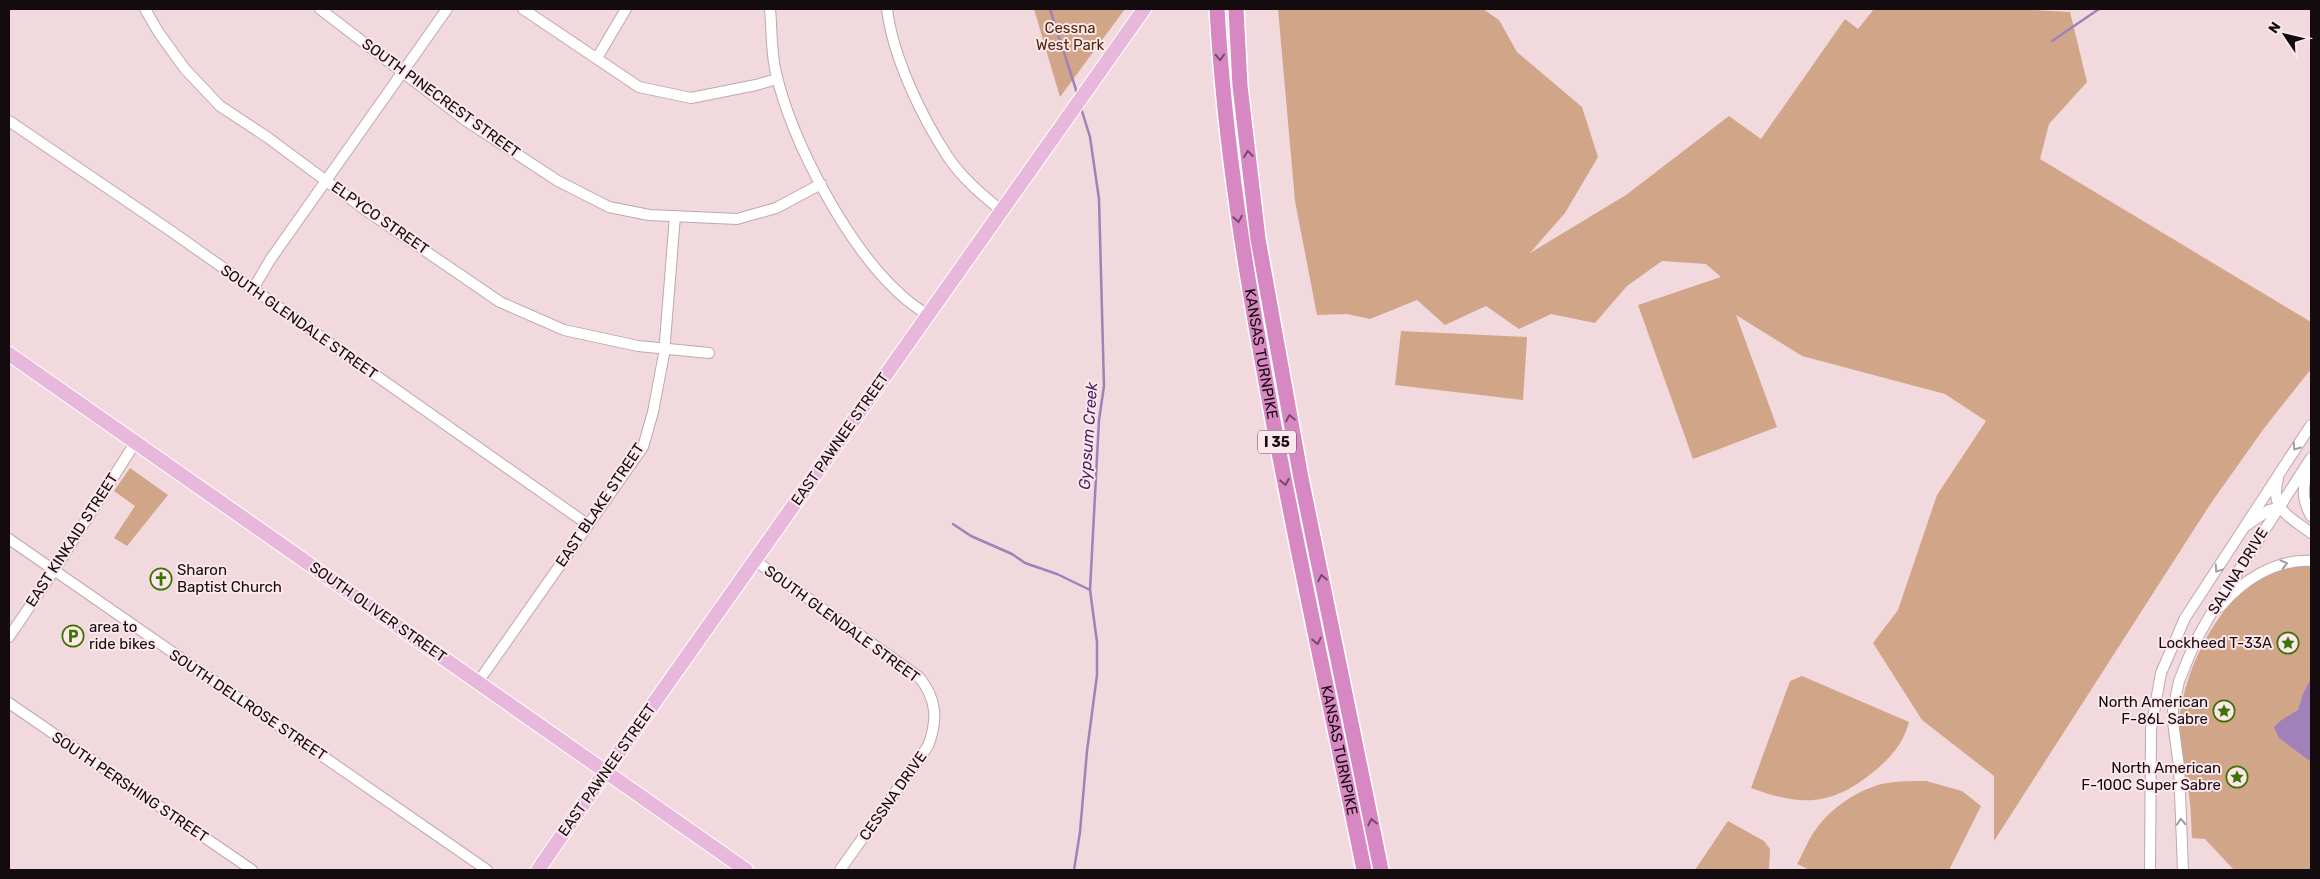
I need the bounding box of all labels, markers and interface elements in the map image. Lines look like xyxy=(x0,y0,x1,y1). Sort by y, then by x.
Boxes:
north arrow xyxy=(2260,10,2310,60)
park label: Cessna West Park xyxy=(1036,19,1104,54)
text: N xyxy=(2265,19,2285,37)
street label: SOUTH PINECREST STREET xyxy=(358,35,524,162)
one-way arrow xyxy=(1214,54,1225,62)
one-way arrow xyxy=(1243,150,1254,158)
street label: ELPYCO STREET xyxy=(328,178,432,258)
one-way arrow xyxy=(1232,215,1242,223)
street label: SOUTH GLENDALE STREET xyxy=(217,261,381,383)
street label: KANSAS TURNPIKE xyxy=(1241,287,1282,421)
street label: EAST PAWNEE STREET xyxy=(787,369,893,509)
water label: Gypsum Creek xyxy=(1075,381,1101,491)
one-way arrow xyxy=(1285,414,1296,423)
road number: I 35 xyxy=(1258,431,1296,454)
street label: EAST BLAKE STREET xyxy=(552,440,648,570)
one-way arrow xyxy=(2293,441,2302,451)
street label: EAST KINKAID STREET xyxy=(22,470,122,610)
one-way arrow xyxy=(1279,478,1289,487)
street label: SALINA DRIVE xyxy=(2204,524,2272,618)
street label: SOUTH OLIVER STREET xyxy=(306,558,450,666)
one-way arrow xyxy=(2280,559,2288,570)
place label: Sharon Baptist Church xyxy=(177,561,282,596)
street label: SOUTH GLENDALE STREET xyxy=(761,562,923,686)
one-way arrow xyxy=(2215,563,2224,572)
church icon: Sharon Baptist Church xyxy=(149,567,173,591)
one-way arrow xyxy=(1317,573,1327,582)
place label: area to ride bikes xyxy=(89,618,156,653)
parking icon: area to ride bikes xyxy=(61,624,85,648)
place icon: Lockheed T-33A xyxy=(2276,631,2300,655)
place label: Lockheed T-33A xyxy=(2158,634,2272,652)
one-way arrow xyxy=(1311,637,1321,646)
street label: SOUTH DELLROSE STREET xyxy=(166,646,330,765)
street label: KANSAS TURNPIKE xyxy=(1317,684,1362,817)
place label: North American F-86L Sabre xyxy=(2098,693,2208,728)
place icon: North American F-86L Sabre xyxy=(2212,699,2236,723)
street label: EAST PAWNEE STREET xyxy=(554,700,660,840)
street label: SOUTH PERSHING STREET xyxy=(48,728,212,846)
street label: CESSNA DRIVE xyxy=(856,748,930,844)
place label: North American F-100C Super Sabre xyxy=(2081,759,2221,794)
place icon: North American F-100C Super Sabre xyxy=(2225,765,2249,789)
one-way arrow xyxy=(2176,817,2186,825)
one-way arrow xyxy=(1367,818,1377,827)

